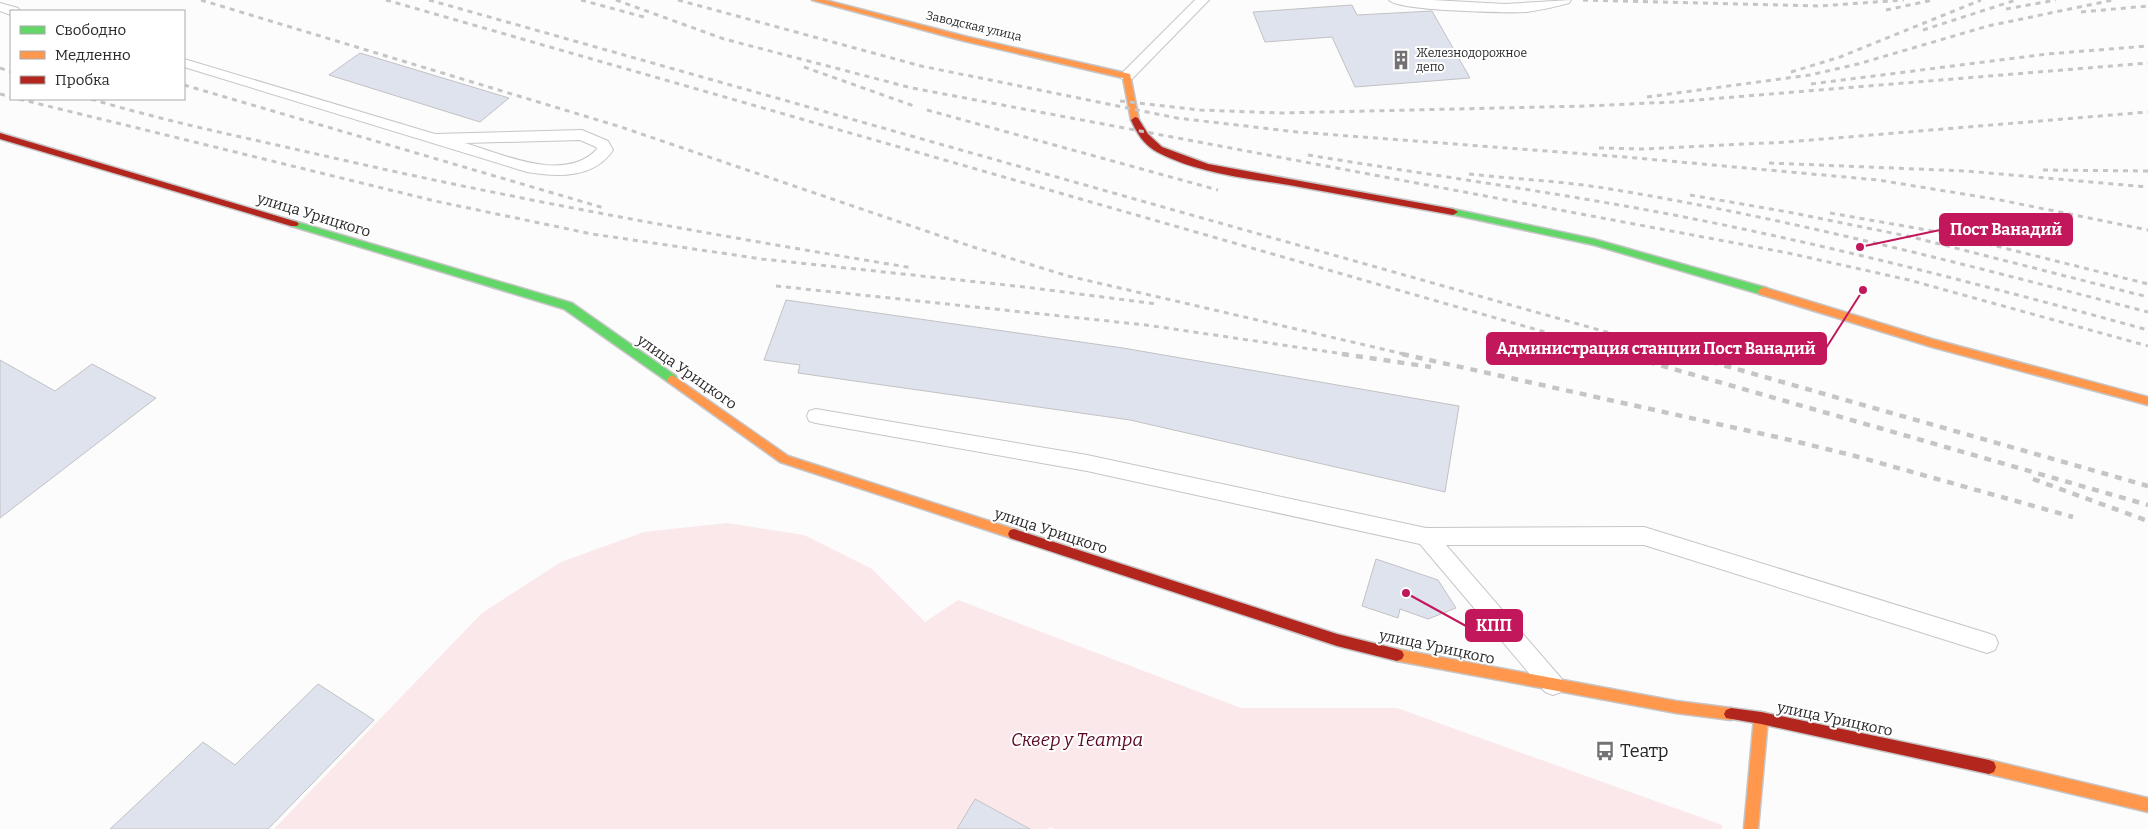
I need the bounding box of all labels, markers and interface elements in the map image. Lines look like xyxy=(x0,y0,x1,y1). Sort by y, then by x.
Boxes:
street label: Заводская улица xyxy=(925,8,1024,44)
legend xyxy=(10,10,185,100)
text: Свободно xyxy=(55,21,126,39)
text: Медленно xyxy=(55,46,131,64)
place label: Железнодорожное депо xyxy=(1416,46,1527,74)
building icon: Железнодорожное депо xyxy=(1390,49,1412,71)
text: Пробка xyxy=(55,71,110,89)
street label: улица Урицкого xyxy=(254,189,373,241)
callout: Пост Ванадий xyxy=(1940,214,2072,245)
text: Пост Ванадий xyxy=(1950,220,2062,239)
street label: улица Урицкого xyxy=(633,330,740,413)
callout: Администрация станции Пост Ванадий xyxy=(1487,333,1826,364)
text: Администрация станции Пост Ванадий xyxy=(1496,339,1816,358)
street label: улица Урицкого xyxy=(991,504,1110,558)
callout: КПП xyxy=(1466,610,1522,641)
text: КПП xyxy=(1476,616,1512,635)
street label: улица Урицкого xyxy=(1377,626,1496,668)
street label: улица Урицкого xyxy=(1775,698,1894,740)
park label: Сквер у Театра xyxy=(1011,729,1143,751)
bus stop icon: Театр xyxy=(1594,740,1616,762)
place label: Театр xyxy=(1620,740,1668,762)

